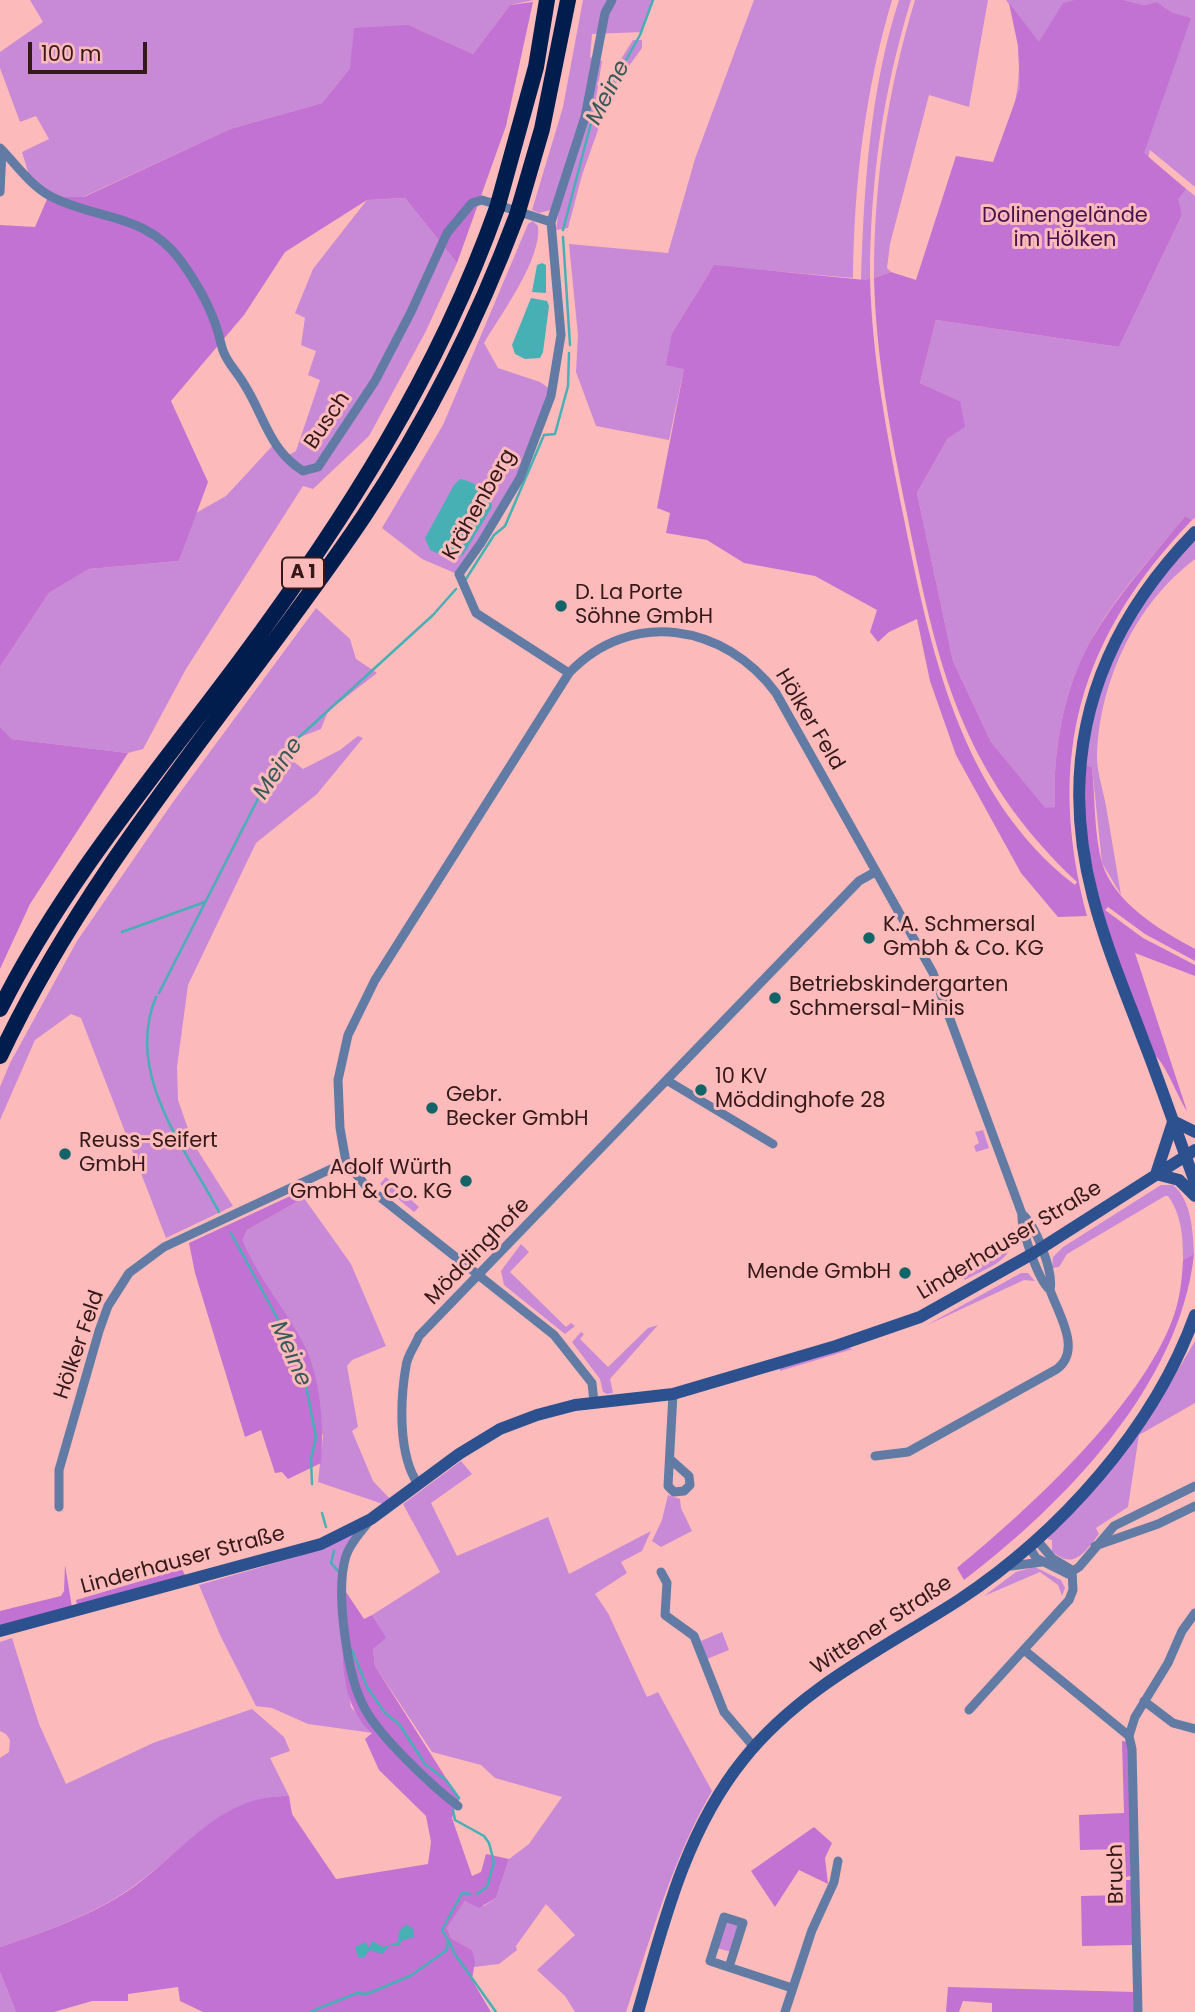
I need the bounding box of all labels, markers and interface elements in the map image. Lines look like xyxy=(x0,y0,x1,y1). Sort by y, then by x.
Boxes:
scale bar xyxy=(32,28,150,72)
text: 100 m xyxy=(41,39,101,68)
water label: Meine xyxy=(581,56,637,130)
park label: Dolinengelände im Hölken xyxy=(982,204,1148,254)
street label: Busch xyxy=(300,388,356,454)
street label: Krähenberg xyxy=(438,445,522,565)
road number: A 1 xyxy=(282,558,324,588)
place label: D. La Porte Söhne GmbH xyxy=(575,581,713,631)
marker: D. La Porte Söhne GmbH xyxy=(553,598,569,614)
street label: Hölker Feld xyxy=(769,665,849,775)
water label: Meine xyxy=(248,733,310,805)
place label: K.A. Schmersal Gmbh & Co. KG xyxy=(883,913,1044,963)
marker: K.A. Schmersal Gmbh & Co. KG xyxy=(861,930,877,946)
place label: Betriebskindergarten Schmersal-Minis xyxy=(789,973,1009,1023)
marker: Betriebskindergarten Schmersal-Minis xyxy=(767,990,783,1006)
place label: 10 KV Möddinghofe 28 xyxy=(715,1065,885,1115)
marker: 10 KV Möddinghofe 28 xyxy=(693,1082,709,1098)
place label: Gebr. Becker GmbH xyxy=(446,1083,589,1133)
marker: Gebr. Becker GmbH xyxy=(424,1100,440,1116)
place label: Reuss-Seifert GmbH xyxy=(79,1129,218,1179)
marker: Reuss-Seifert GmbH xyxy=(57,1146,73,1162)
place label: Adolf Würth GmbH & Co. KG xyxy=(290,1156,452,1206)
marker: Adolf Würth GmbH & Co. KG xyxy=(458,1173,474,1189)
street label: Linderhauser Straße xyxy=(913,1176,1107,1306)
street label: Möddinghofe xyxy=(420,1193,536,1311)
place label: Mende GmbH xyxy=(747,1260,891,1286)
marker: Mende GmbH xyxy=(897,1265,913,1281)
street label: Hölker Feld xyxy=(50,1287,110,1403)
water label: Meine xyxy=(263,1317,317,1391)
street label: Linderhauser Straße xyxy=(78,1522,288,1600)
street label: Wittener Straße xyxy=(807,1571,957,1681)
street label: Bruch xyxy=(1104,1844,1130,1904)

